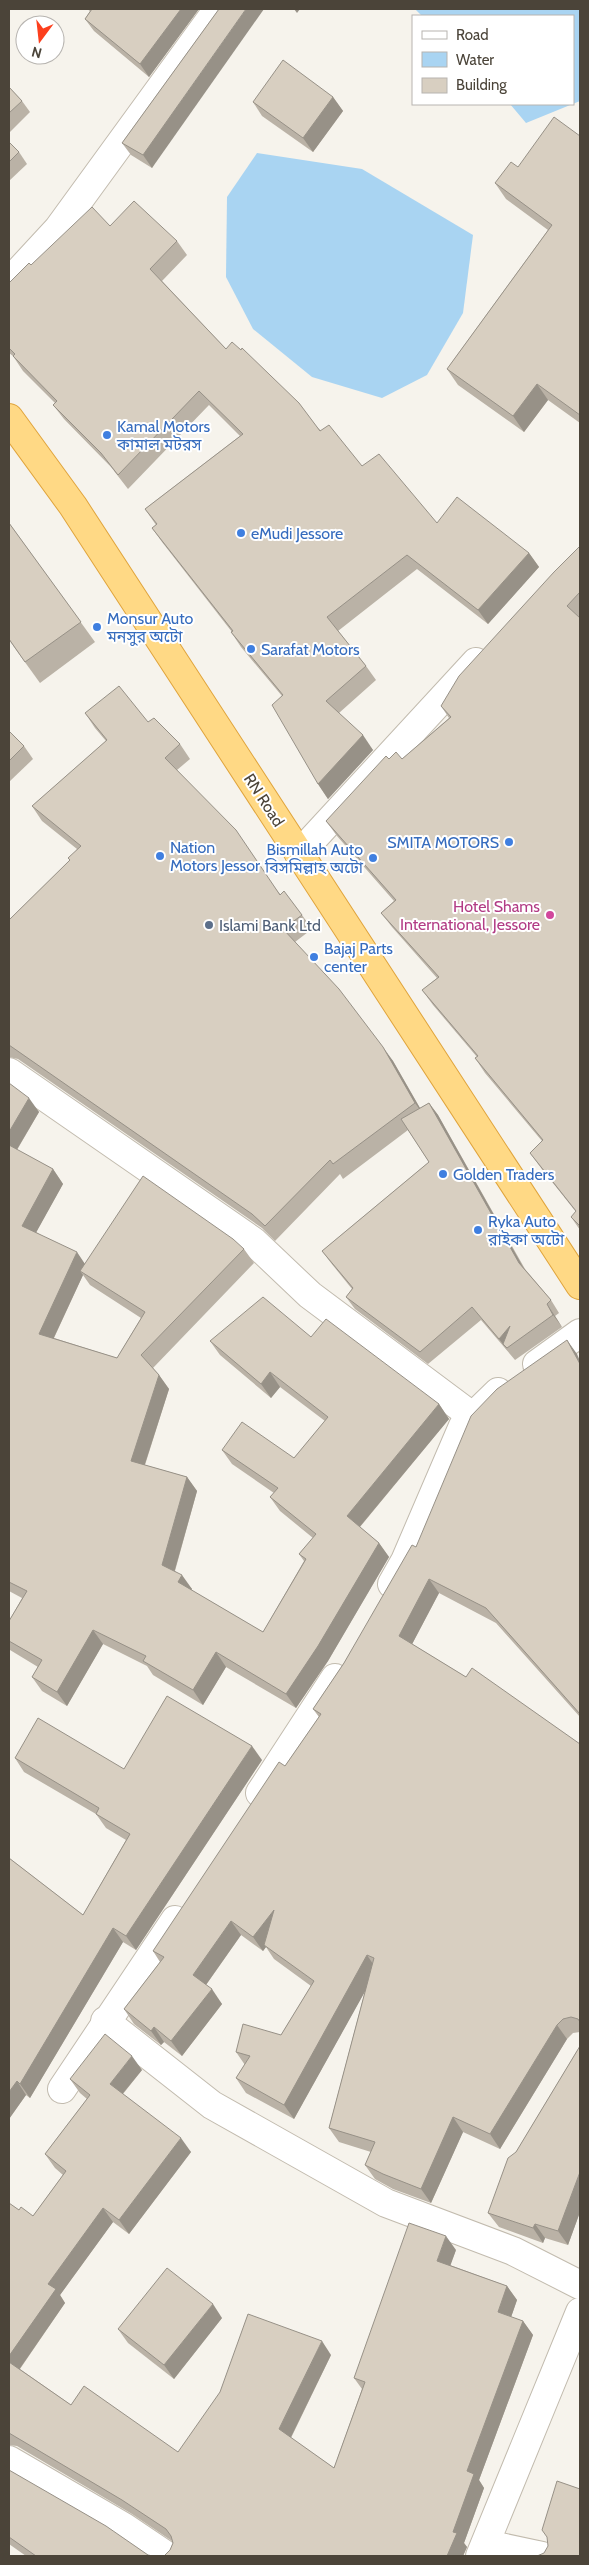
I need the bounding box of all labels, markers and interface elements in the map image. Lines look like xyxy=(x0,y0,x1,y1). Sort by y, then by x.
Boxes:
north arrow xyxy=(15,15,65,65)
legend xyxy=(412,15,574,105)
text: Road xyxy=(456,26,489,44)
text: N xyxy=(30,43,44,63)
text: Water xyxy=(456,51,494,69)
text: Building xyxy=(456,76,507,94)
place label: Kamal Motors কামাল মটরস xyxy=(116,417,210,454)
marker: Kamal Motors কামাল মটরস xyxy=(101,429,113,441)
place label: eMudi Jessore xyxy=(251,524,343,543)
marker: eMudi Jessore xyxy=(235,527,247,539)
place label: Monsur Auto মনসুর অটো xyxy=(106,609,194,646)
marker: Monsur Auto মনসুর অটো xyxy=(91,621,103,633)
place label: Sarafat Motors xyxy=(261,640,360,659)
marker: Sarafat Motors xyxy=(245,643,257,655)
street label: RN Road xyxy=(240,770,288,830)
place label: SMITA MOTORS xyxy=(387,833,499,852)
marker: SMITA MOTORS xyxy=(503,836,515,848)
place label: Nation Motors Jessor xyxy=(170,838,261,875)
place label: Bismillah Auto বিসমিল্লাহ অটো xyxy=(264,840,364,877)
marker: Nation Motors Jessor xyxy=(154,850,166,862)
marker: Bismillah Auto বিসমিল্লাহ অটো xyxy=(367,852,379,864)
place label: Hotel Shams International, Jessore xyxy=(400,897,540,934)
marker: Hotel Shams International, Jessore xyxy=(544,909,556,921)
place label: Islami Bank Ltd xyxy=(219,916,321,935)
marker: Islami Bank Ltd xyxy=(203,919,215,931)
place label: Bajaj Parts center xyxy=(324,939,393,976)
marker: Bajaj Parts center xyxy=(308,951,320,963)
place label: Golden Traders xyxy=(453,1165,555,1184)
marker: Golden Traders xyxy=(437,1168,449,1180)
place label: Ryka Auto রাইকা অটো xyxy=(487,1212,565,1249)
marker: Ryka Auto রাইকা অটো xyxy=(472,1224,484,1236)

